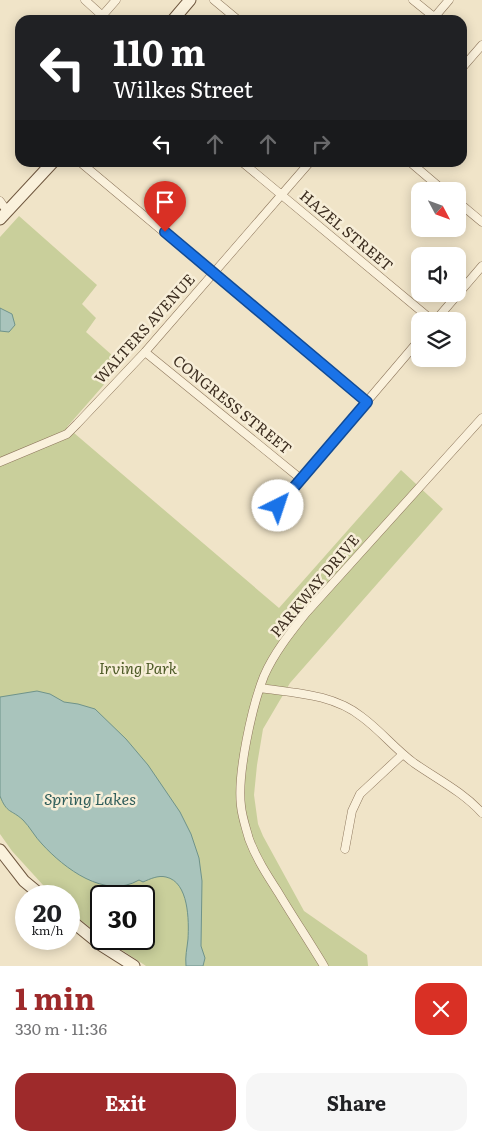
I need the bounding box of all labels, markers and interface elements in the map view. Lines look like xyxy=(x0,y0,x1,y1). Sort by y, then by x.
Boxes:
text: 110 m xyxy=(113,25,205,77)
icon: left xyxy=(30,35,95,100)
text: Wilkes Street xyxy=(113,72,253,105)
icon: left xyxy=(148,130,176,158)
icon: ahead xyxy=(201,130,229,158)
icon: ahead xyxy=(254,130,282,158)
icon: right xyxy=(307,130,335,158)
pin xyxy=(144,181,186,232)
north arrow xyxy=(411,182,466,238)
map controls xyxy=(411,182,466,367)
street label: HAZEL STREET xyxy=(295,184,399,276)
icon: arrive xyxy=(151,188,179,216)
button: sound xyxy=(411,247,466,302)
street label: WALTERS AVENUE xyxy=(88,268,200,388)
button: layers xyxy=(411,312,466,367)
street label: CONGRESS STREET xyxy=(169,349,297,459)
position arrow xyxy=(251,479,303,531)
street label: PARKWAY DRIVE xyxy=(264,529,364,642)
park label: Irving Park xyxy=(99,656,178,679)
water label: Spring Lakes xyxy=(44,786,136,810)
speed limit sign: 30 xyxy=(90,885,155,950)
text: 20 xyxy=(33,893,62,930)
text: km/h xyxy=(32,921,63,939)
text: 1 min xyxy=(15,975,95,1019)
button: close xyxy=(415,983,467,1035)
text: 330 m · 11:36 xyxy=(15,1016,107,1040)
button: Exit xyxy=(15,1073,236,1131)
button: Share xyxy=(246,1073,467,1131)

